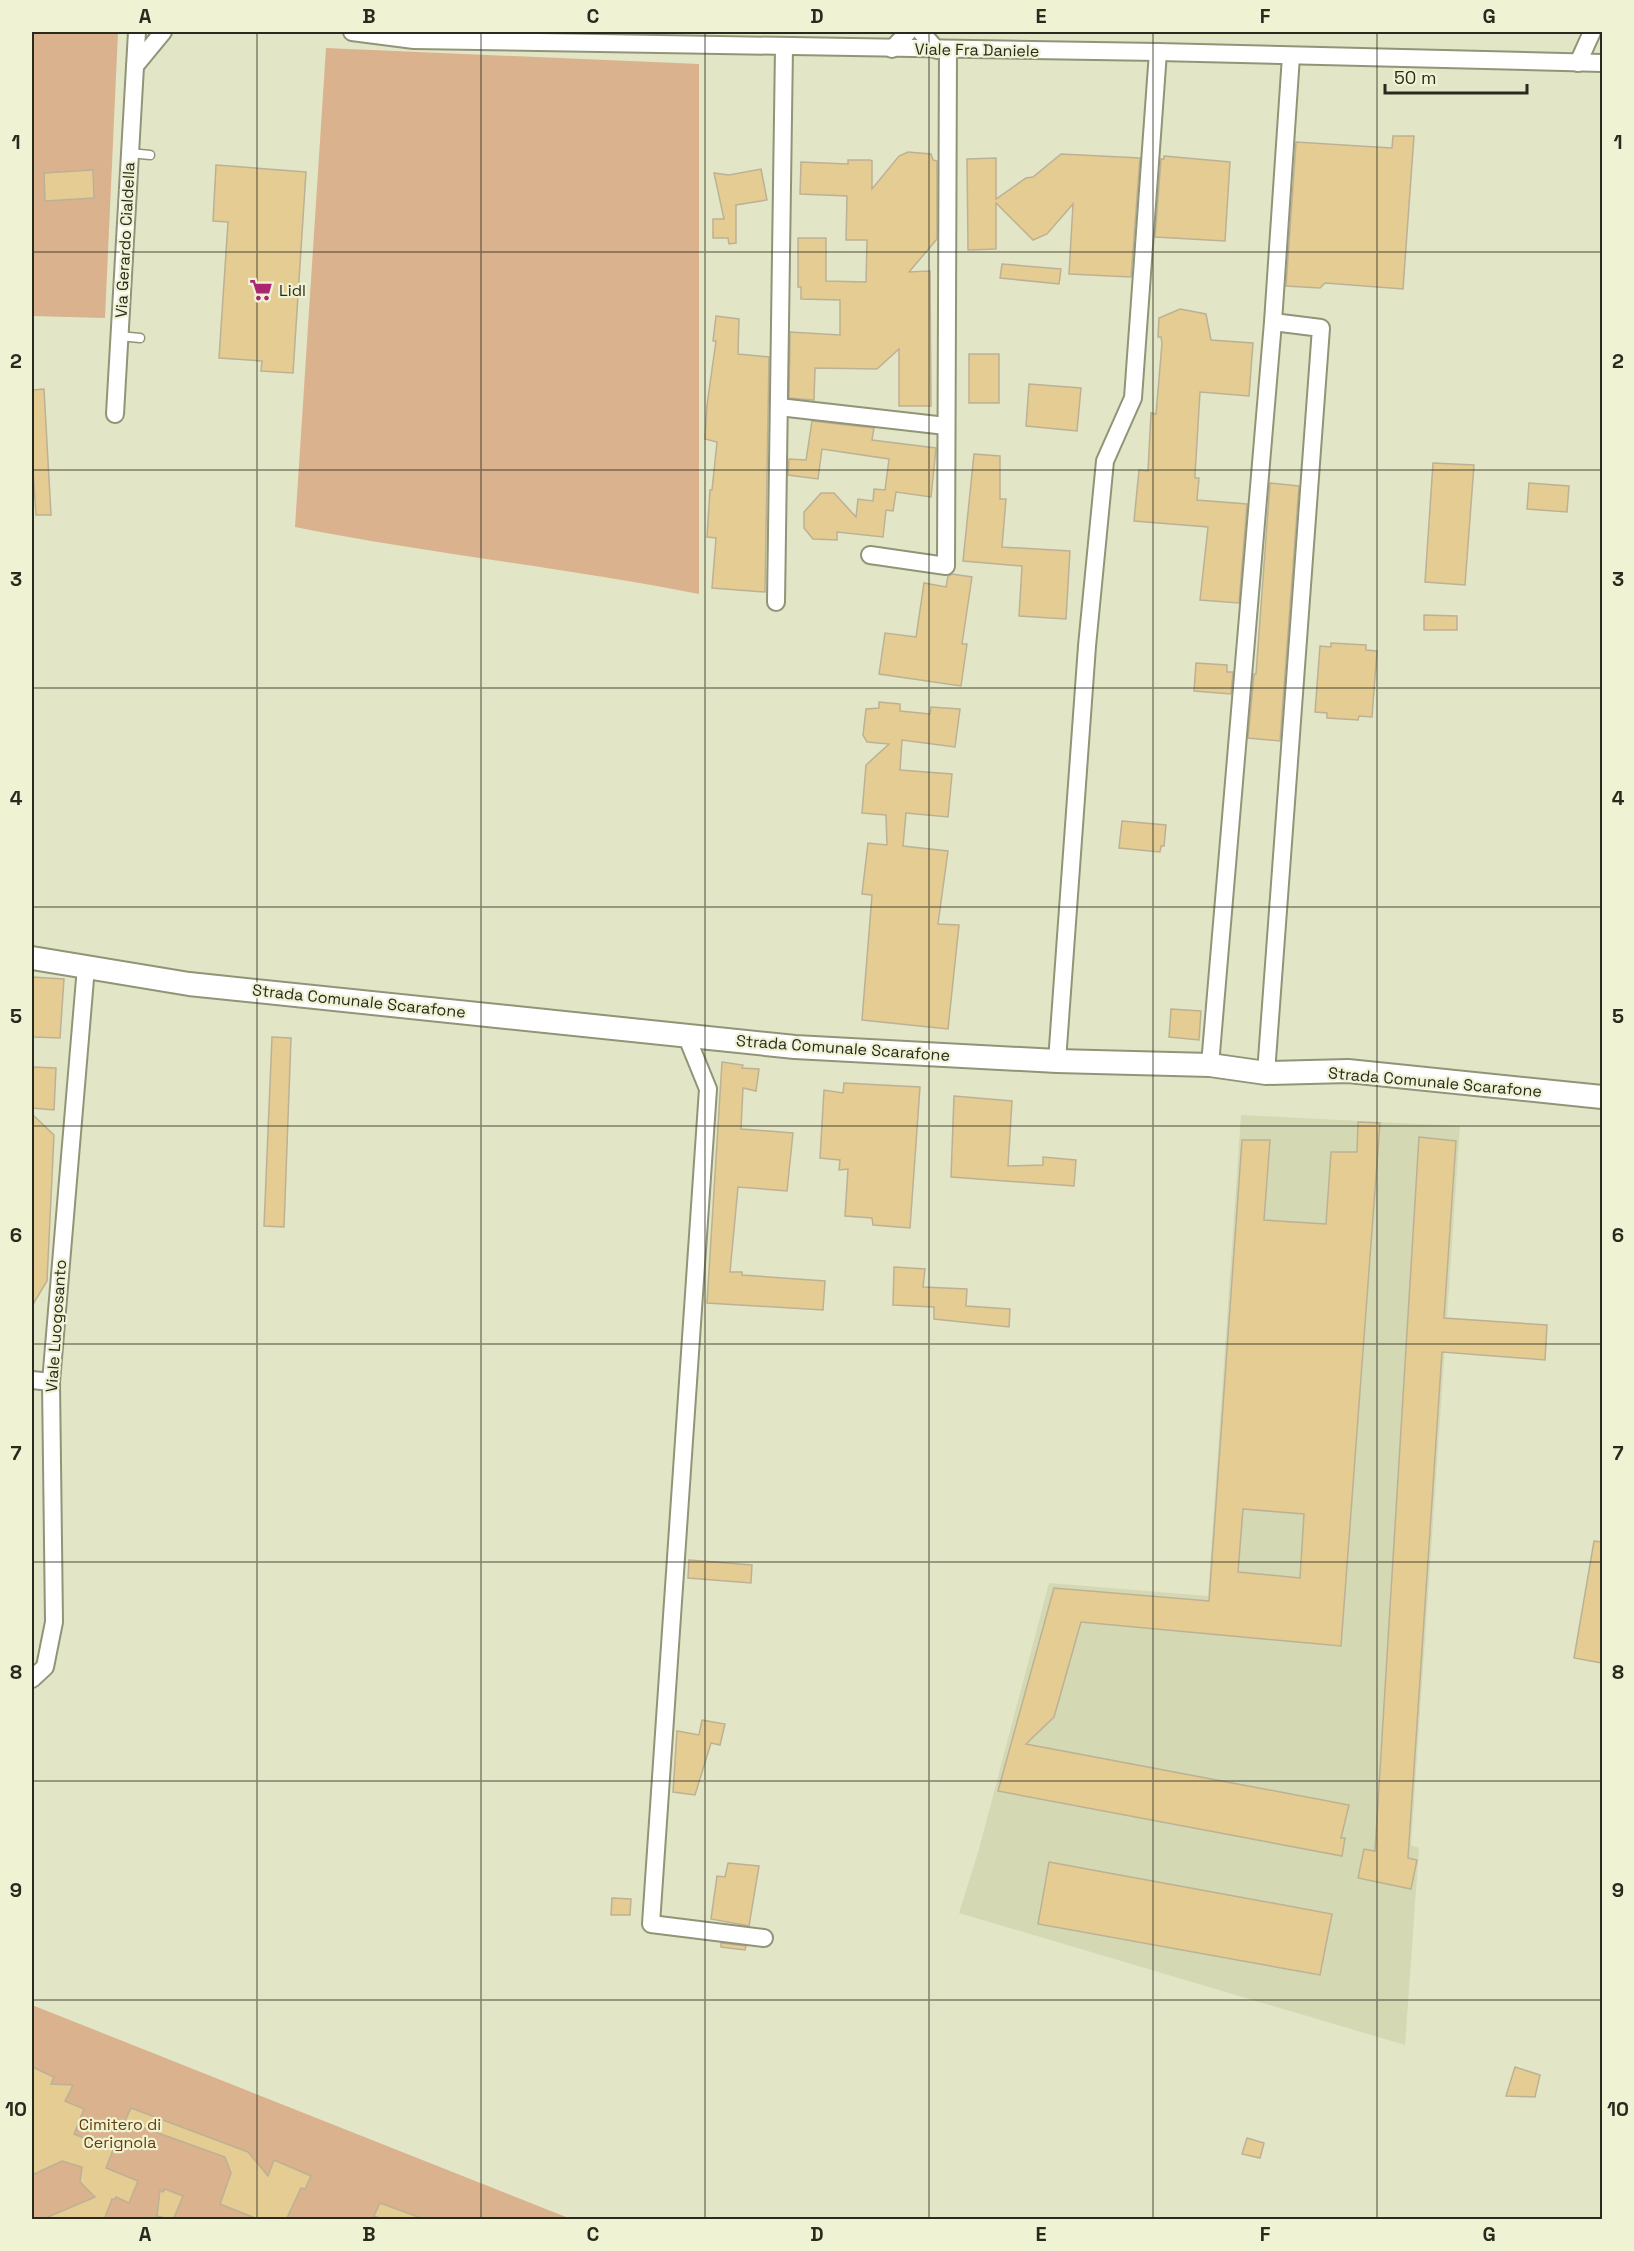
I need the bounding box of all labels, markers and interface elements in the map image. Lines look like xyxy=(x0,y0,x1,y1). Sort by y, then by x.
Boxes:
text: A xyxy=(139,3,152,29)
text: B xyxy=(362,3,376,29)
text: C xyxy=(587,3,600,29)
text: D xyxy=(810,3,824,29)
text: E xyxy=(1035,3,1047,29)
text: F xyxy=(1260,3,1271,29)
text: G xyxy=(1482,3,1496,29)
street label: Viale Fra Daniele xyxy=(914,38,1040,62)
scale bar xyxy=(1385,57,1528,95)
text: 50 m xyxy=(1394,66,1436,89)
text: 1 xyxy=(11,129,21,155)
text: 1 xyxy=(1613,129,1623,155)
street label: Via Gerardo Cialdella xyxy=(110,161,140,319)
supermarket icon: Lidl xyxy=(248,277,274,303)
place label: Lidl xyxy=(279,280,306,301)
text: 2 xyxy=(10,348,22,374)
text: 2 xyxy=(1612,348,1624,374)
text: 3 xyxy=(10,566,22,592)
text: 3 xyxy=(1612,566,1624,592)
text: 4 xyxy=(10,785,23,811)
text: 4 xyxy=(1612,785,1625,811)
street label: Strada Comunale Scarafone xyxy=(251,979,467,1023)
text: 5 xyxy=(10,1003,22,1029)
text: 5 xyxy=(1612,1003,1624,1029)
street label: Strada Comunale Scarafone xyxy=(735,1030,951,1066)
street label: Strada Comunale Scarafone xyxy=(1327,1062,1543,1102)
text: 6 xyxy=(10,1222,22,1248)
text: 6 xyxy=(1612,1222,1624,1248)
street label: Viale Luogosanto xyxy=(41,1259,71,1393)
text: 7 xyxy=(10,1440,22,1466)
text: 7 xyxy=(1612,1440,1624,1466)
text: 8 xyxy=(10,1659,22,1685)
text: 8 xyxy=(1612,1659,1624,1685)
text: 9 xyxy=(10,1877,22,1903)
text: 9 xyxy=(1612,1877,1624,1903)
text: 10 xyxy=(5,2096,27,2122)
text: 10 xyxy=(1607,2096,1629,2122)
park label: Cimitero di Cerignola xyxy=(79,2114,161,2153)
text: A xyxy=(139,2221,152,2247)
text: B xyxy=(362,2221,376,2247)
text: C xyxy=(587,2221,600,2247)
text: D xyxy=(810,2221,824,2247)
text: E xyxy=(1035,2221,1047,2247)
text: F xyxy=(1260,2221,1271,2247)
text: G xyxy=(1482,2221,1496,2247)

